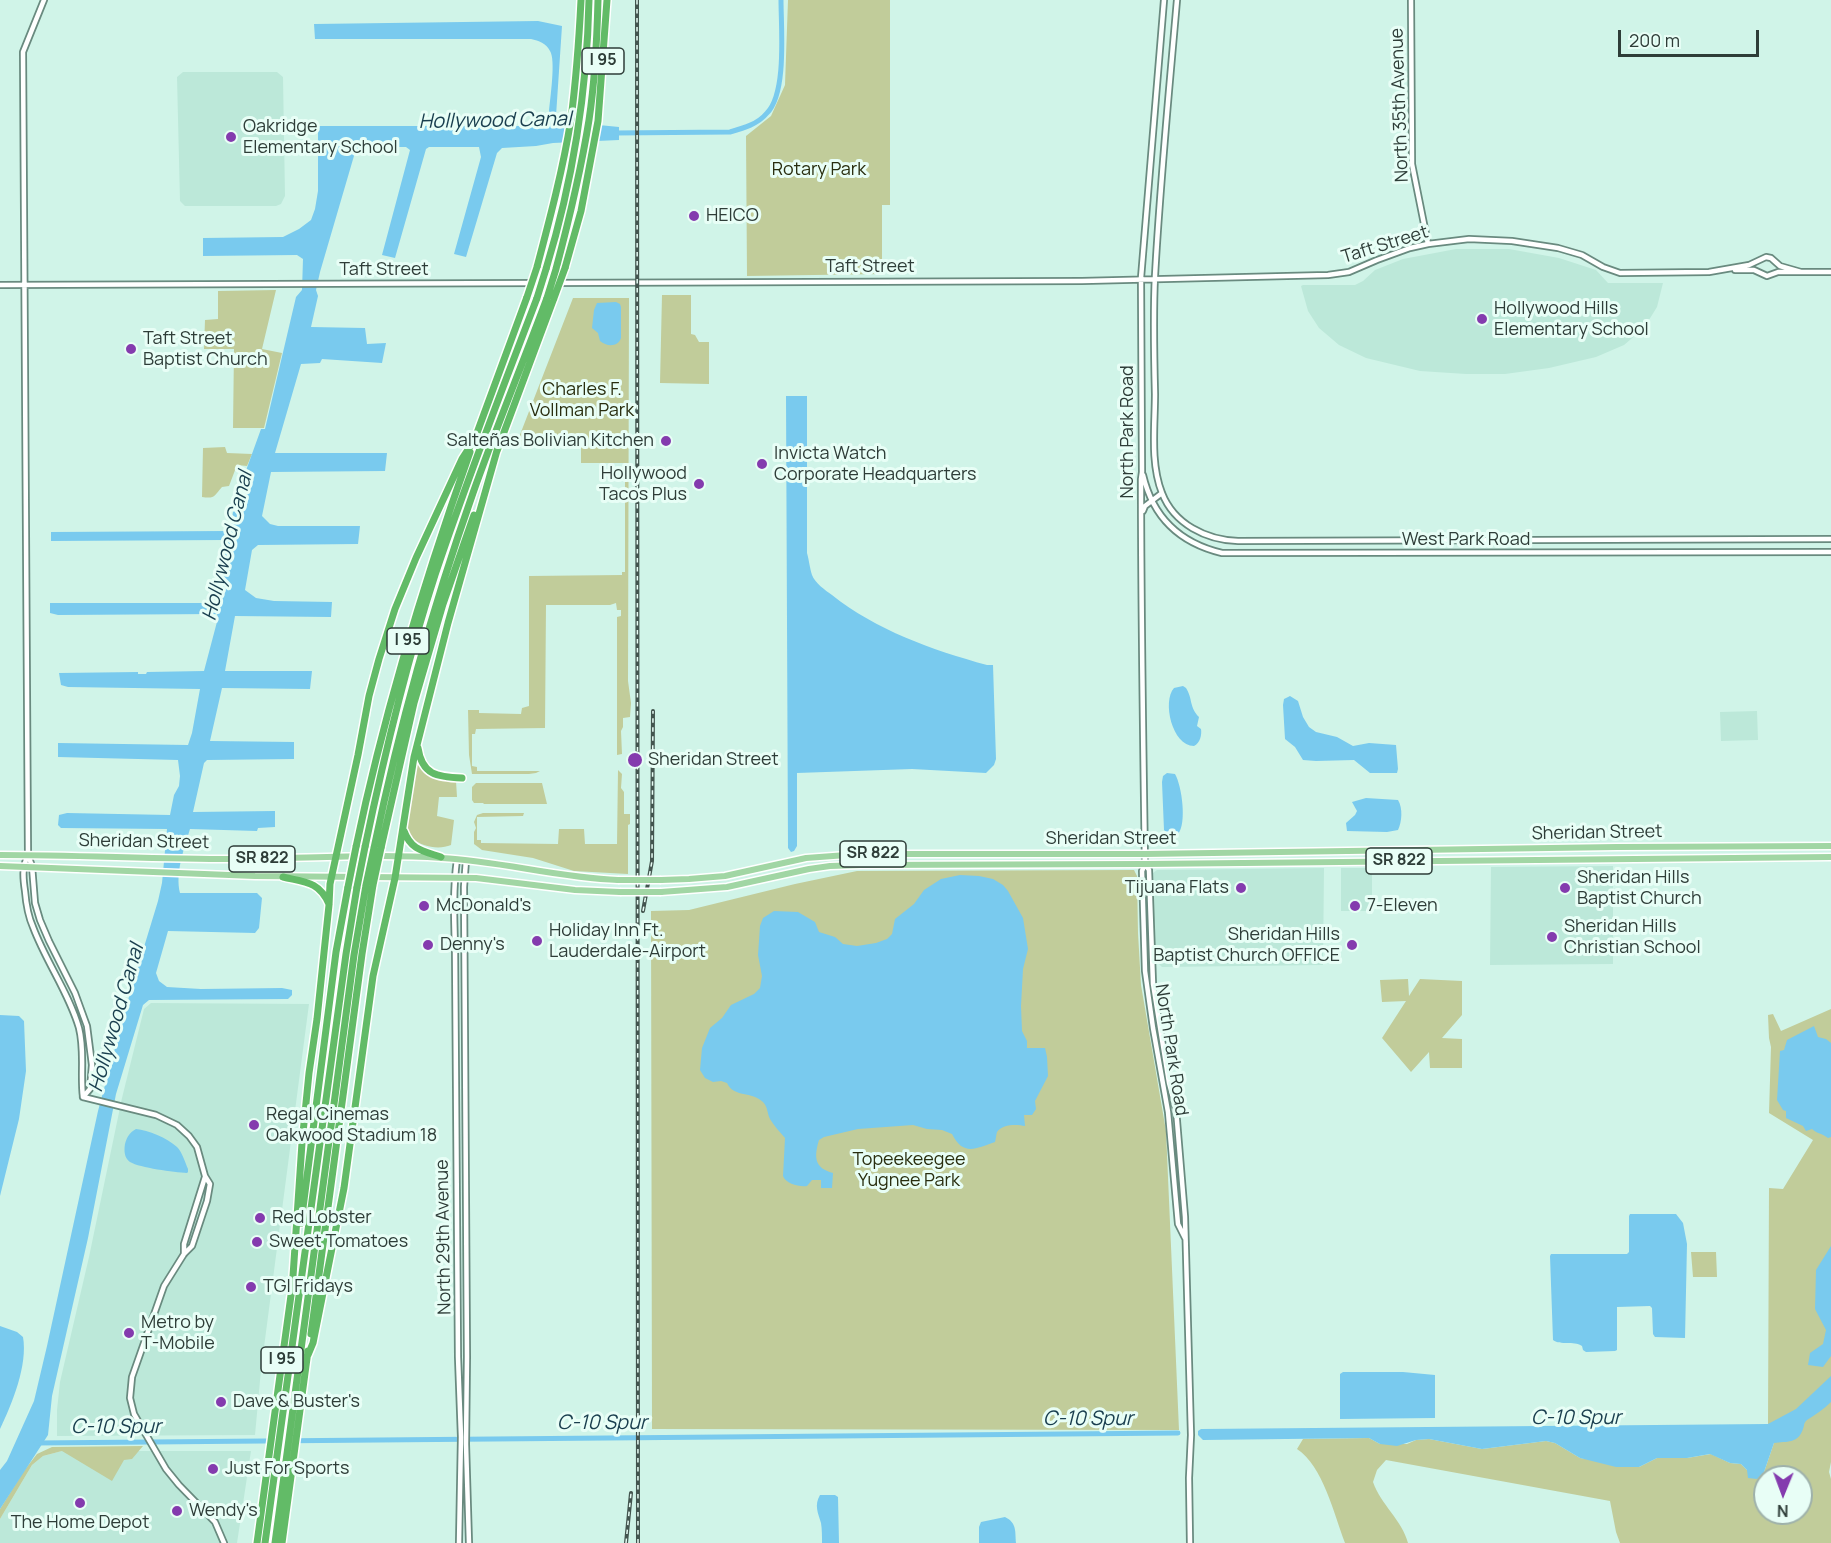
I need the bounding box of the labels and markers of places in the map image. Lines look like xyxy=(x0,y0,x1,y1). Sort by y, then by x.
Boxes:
place label: Oakridge Elementary School xyxy=(243,116,398,158)
marker: Oakridge Elementary School xyxy=(224,130,238,144)
place label: HEICO xyxy=(706,205,759,227)
marker: HEICO xyxy=(687,209,701,223)
place label: Hollywood Hills Elementary School xyxy=(1494,298,1649,340)
marker: Hollywood Hills Elementary School xyxy=(1475,312,1489,326)
place label: Taft Street Baptist Church xyxy=(143,328,268,370)
marker: Taft Street Baptist Church xyxy=(124,342,138,356)
place label: Salteñas Bolivian Kitchen xyxy=(447,430,654,452)
marker: Salteñas Bolivian Kitchen xyxy=(659,434,673,448)
place label: Invicta Watch Corporate Headquarters xyxy=(774,443,977,486)
marker: Invicta Watch Corporate Headquarters xyxy=(755,457,769,471)
place label: Hollywood Tacos Plus xyxy=(599,463,687,506)
marker: Hollywood Tacos Plus xyxy=(692,477,706,491)
place label: Sheridan Street xyxy=(648,749,779,771)
marker: Sheridan Street xyxy=(626,751,644,769)
place label: Sheridan Hills Baptist Church xyxy=(1577,867,1702,910)
place label: Tijuana Flats xyxy=(1125,877,1229,899)
marker: Tijuana Flats xyxy=(1234,881,1248,895)
marker: Sheridan Hills Baptist Church xyxy=(1558,881,1572,895)
place label: McDonald's xyxy=(436,895,531,917)
place label: 7-Eleven xyxy=(1367,895,1438,917)
marker: McDonald's xyxy=(417,899,431,913)
marker: 7-Eleven xyxy=(1348,899,1362,913)
place label: Sheridan Hills Christian School xyxy=(1564,916,1701,958)
place label: Holiday Inn Ft. Lauderdale-Airport xyxy=(549,920,706,962)
place label: Sheridan Hills Baptist Church OFFICE xyxy=(1153,924,1340,966)
marker: Sheridan Hills Christian School xyxy=(1545,930,1559,944)
place label: Denny's xyxy=(440,934,505,956)
marker: Holiday Inn Ft. Lauderdale-Airport xyxy=(530,934,544,948)
marker: Denny's xyxy=(421,938,435,952)
marker: Sheridan Hills Baptist Church OFFICE xyxy=(1345,938,1359,952)
place label: Regal Cinemas Oakwood Stadium 18 xyxy=(266,1104,437,1146)
marker: Regal Cinemas Oakwood Stadium 18 xyxy=(247,1118,261,1132)
place label: Red Lobster xyxy=(272,1207,372,1229)
marker: Red Lobster xyxy=(253,1211,267,1225)
place label: Sweet Tomatoes xyxy=(269,1231,408,1253)
marker: Sweet Tomatoes xyxy=(250,1235,264,1249)
place label: TGI Fridays xyxy=(263,1276,353,1298)
marker: TGI Fridays xyxy=(244,1280,258,1294)
place label: Metro by T-Mobile xyxy=(141,1312,215,1354)
marker: Metro by T-Mobile xyxy=(122,1326,136,1340)
place label: Dave & Buster's xyxy=(233,1391,360,1413)
marker: Dave & Buster's xyxy=(214,1395,228,1409)
place label: Just For Sports xyxy=(225,1458,349,1480)
marker: Just For Sports xyxy=(206,1462,220,1476)
marker: The Home Depot xyxy=(73,1496,87,1510)
place label: Wendy's xyxy=(189,1500,258,1522)
marker: Wendy's xyxy=(170,1504,184,1518)
place label: The Home Depot xyxy=(11,1512,149,1534)

